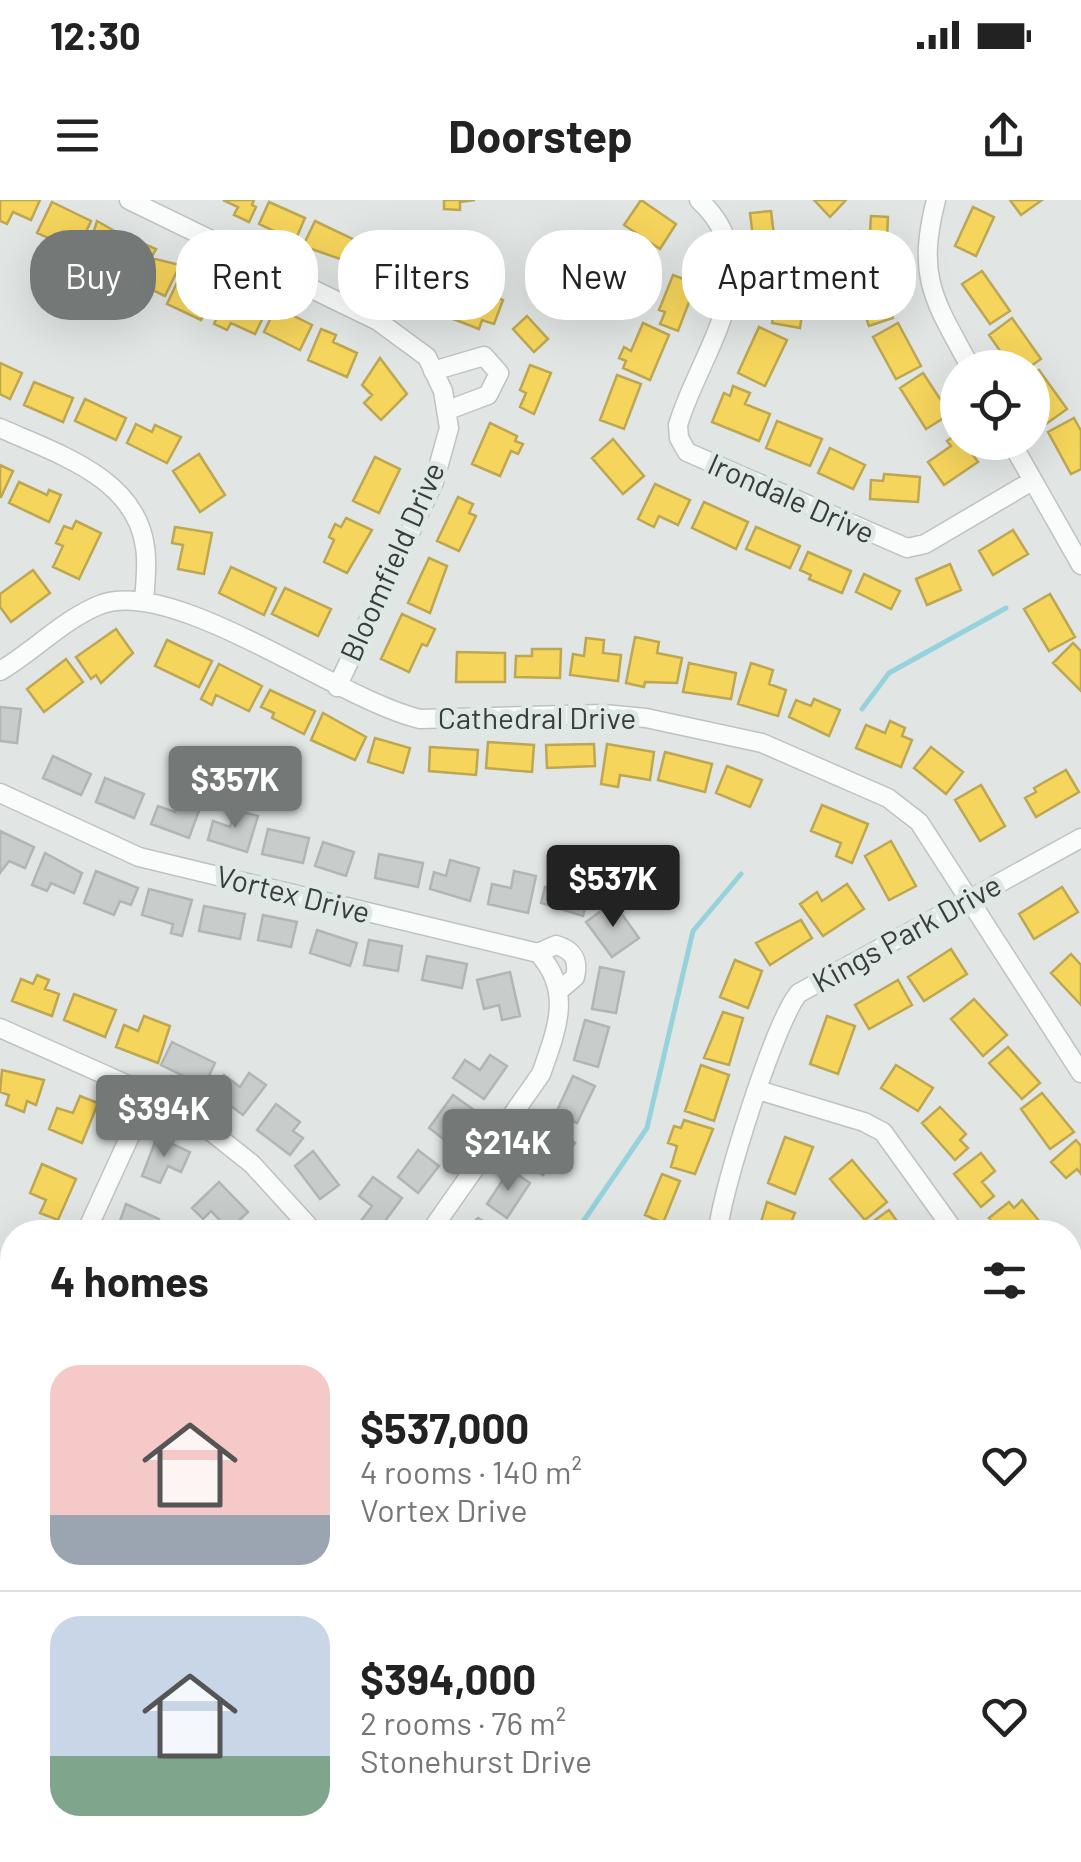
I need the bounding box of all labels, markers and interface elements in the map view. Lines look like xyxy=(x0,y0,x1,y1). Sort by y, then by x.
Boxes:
text: 12:30 xyxy=(50,12,141,58)
icon: menu xyxy=(50,108,105,163)
text: Doorstep xyxy=(448,108,633,162)
icon: share xyxy=(976,108,1031,163)
chip: Buy xyxy=(30,230,156,320)
chip: Rent xyxy=(176,230,318,320)
chip: Filters xyxy=(338,230,505,320)
chip: New xyxy=(525,230,662,320)
chip: Apartment xyxy=(682,230,916,320)
map controls xyxy=(940,350,1050,460)
button: locate xyxy=(940,350,1050,460)
street label: Irondale Drive xyxy=(703,444,881,550)
street label: Bloomfield Drive xyxy=(331,456,451,666)
street label: Cathedral Drive xyxy=(438,699,636,735)
pin: $357K xyxy=(165,746,305,831)
text: $357K xyxy=(191,759,279,797)
pin: $537K xyxy=(543,845,683,930)
street label: Vortex Drive xyxy=(213,857,374,930)
text: $537K xyxy=(569,858,657,896)
street label: Kings Park Drive xyxy=(805,866,1007,999)
pin: $394K xyxy=(94,1075,234,1160)
text: $394K xyxy=(118,1088,210,1126)
pin: $214K xyxy=(438,1109,578,1194)
text: $214K xyxy=(465,1122,551,1160)
icon: filters xyxy=(977,1253,1032,1308)
text: 4 homes xyxy=(50,1255,209,1305)
text: $537,000 xyxy=(360,1402,529,1452)
icon: home xyxy=(130,1405,250,1525)
icon: heart xyxy=(977,1438,1032,1493)
text: 4 rooms · 140 m² xyxy=(360,1452,582,1490)
text: Vortex Drive xyxy=(360,1490,528,1528)
text: $394,000 xyxy=(360,1653,536,1703)
icon: home xyxy=(130,1656,250,1776)
icon: heart xyxy=(977,1689,1032,1744)
text: 2 rooms · 76 m² xyxy=(360,1703,566,1741)
text: Stonehurst Drive xyxy=(360,1741,592,1779)

